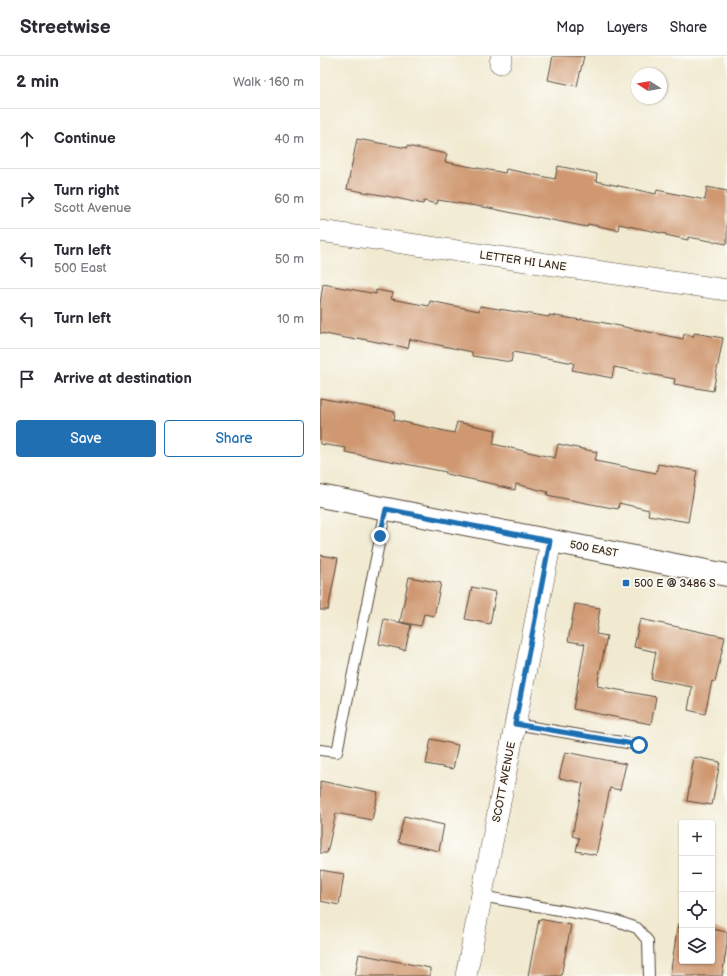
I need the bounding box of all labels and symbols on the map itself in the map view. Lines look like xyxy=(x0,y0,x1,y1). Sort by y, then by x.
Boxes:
north arrow xyxy=(631,68,667,104)
street label: LETTER HI LANE xyxy=(479,248,567,274)
route end xyxy=(371,527,389,545)
street label: 500 EAST xyxy=(569,538,620,560)
place label: 500 E @ 3486 S xyxy=(634,577,716,590)
marker: 500 E @ 3486 S xyxy=(621,578,631,588)
route start xyxy=(630,736,648,754)
street label: SCOTT AVENUE xyxy=(490,741,518,823)

